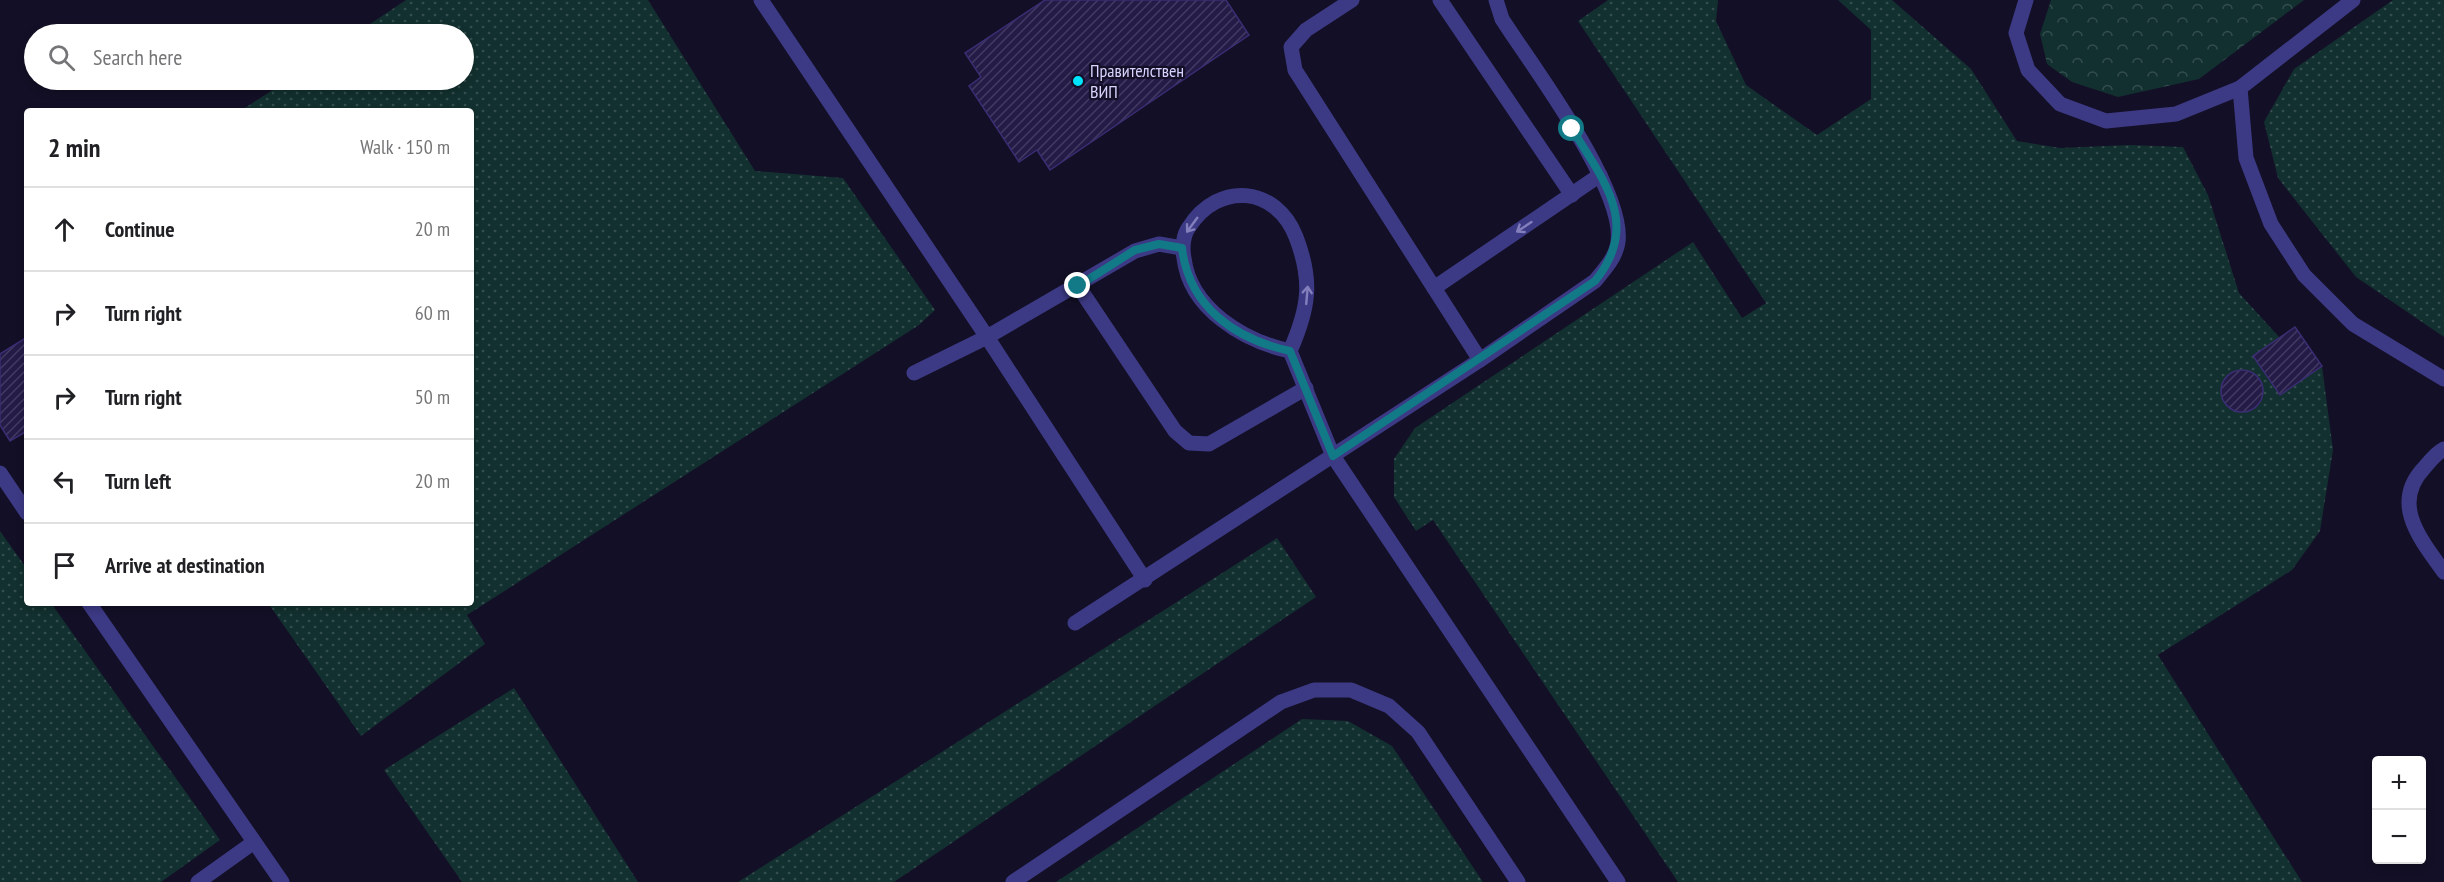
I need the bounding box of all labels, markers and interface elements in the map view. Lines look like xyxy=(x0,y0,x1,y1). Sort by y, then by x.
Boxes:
search box xyxy=(24,24,474,90)
icon: search xyxy=(45,41,78,74)
text: Search here xyxy=(93,43,182,71)
place label: Правителствен ВИП xyxy=(1090,59,1184,103)
marker: Правителствен ВИП xyxy=(1071,74,1085,88)
route start xyxy=(1558,115,1584,141)
text: 2 min xyxy=(48,131,101,164)
text: Walk · 150 m xyxy=(360,134,450,160)
icon: ahead xyxy=(48,213,81,246)
text: Continue xyxy=(105,215,175,243)
text: 20 m xyxy=(415,216,450,242)
one-way arrow xyxy=(1186,216,1198,232)
one-way arrow xyxy=(1515,221,1532,234)
route end xyxy=(1064,272,1090,298)
one-way arrow xyxy=(1302,286,1313,306)
icon: right xyxy=(48,297,81,330)
text: Turn right xyxy=(105,299,182,327)
text: 60 m xyxy=(415,300,450,326)
icon: right xyxy=(48,381,81,414)
text: Turn right xyxy=(105,383,182,411)
text: 50 m xyxy=(415,384,450,410)
icon: left xyxy=(48,465,81,498)
text: Turn left xyxy=(105,467,171,495)
text: 20 m xyxy=(415,468,450,494)
icon: arrive xyxy=(48,549,81,582)
text: Arrive at destination xyxy=(105,551,265,579)
map controls xyxy=(2372,756,2426,864)
button: + xyxy=(2372,756,2426,810)
button: − xyxy=(2372,810,2426,864)

